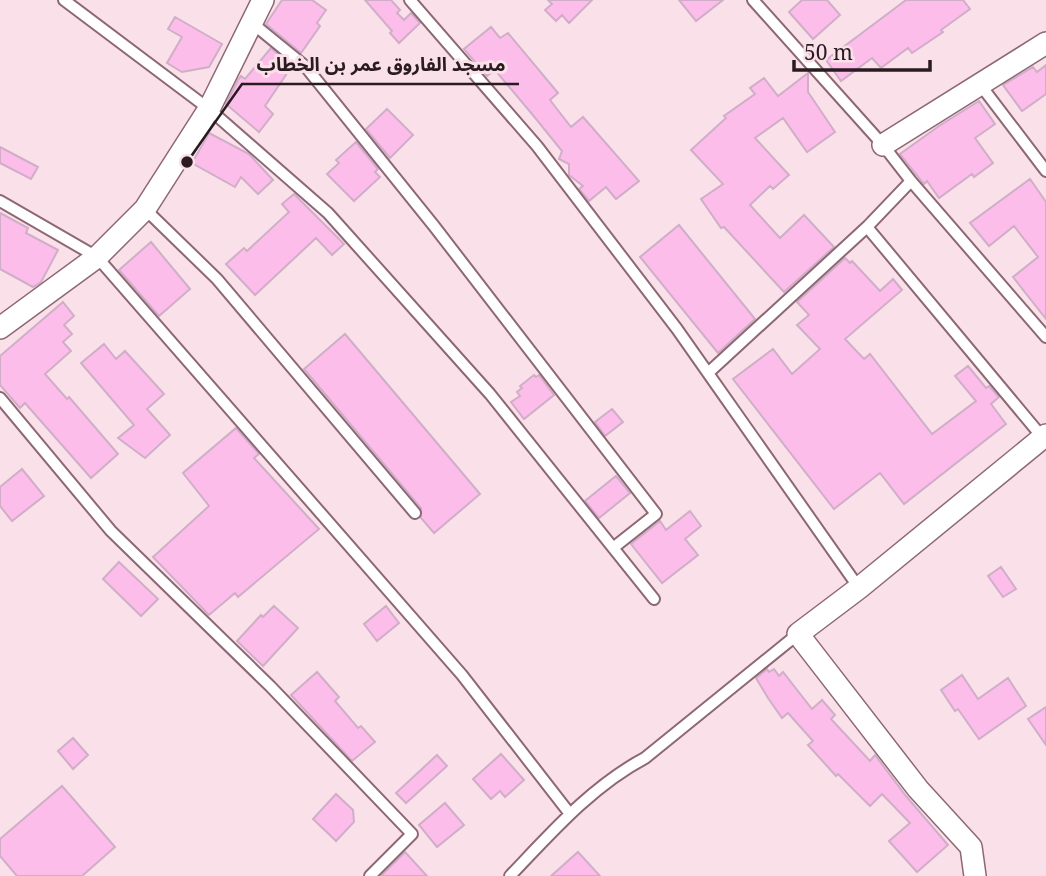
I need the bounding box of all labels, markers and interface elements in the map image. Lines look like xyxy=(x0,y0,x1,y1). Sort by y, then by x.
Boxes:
scale bar xyxy=(794,28,930,72)
text: 50 m xyxy=(804,38,853,66)
callout: مسجد الفاروق عمر بن الخطاب xyxy=(242,44,519,84)
text: مسجد الفاروق عمر بن الخطاب xyxy=(257,51,505,77)

